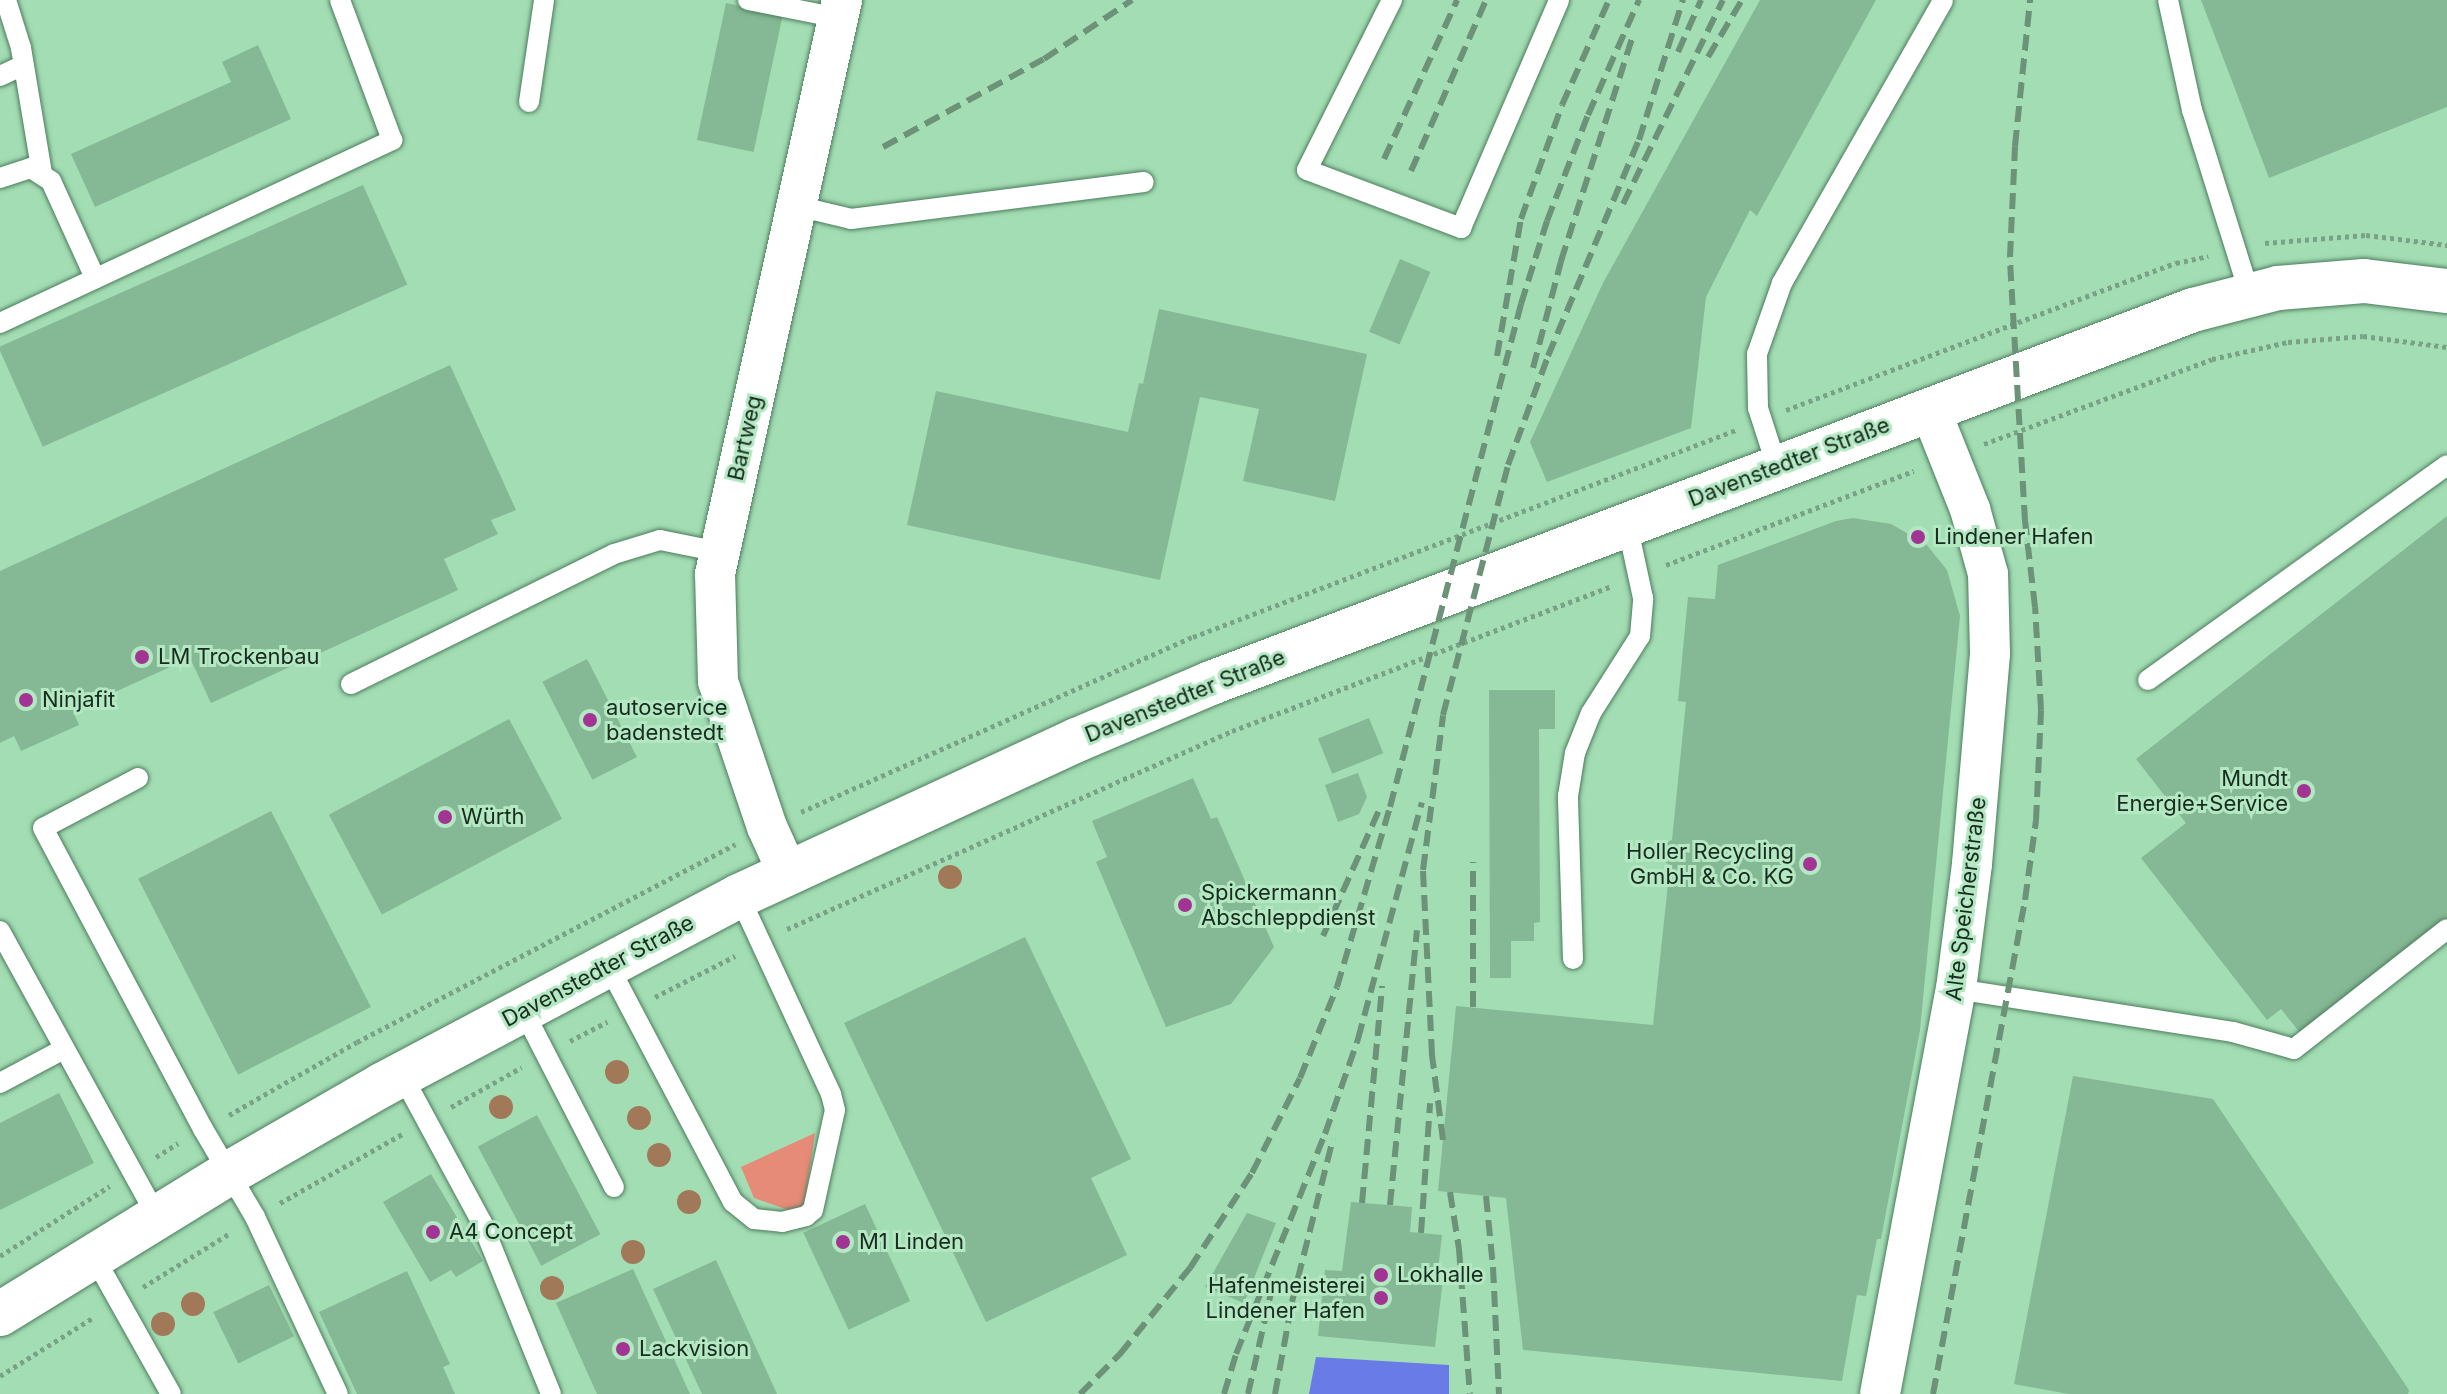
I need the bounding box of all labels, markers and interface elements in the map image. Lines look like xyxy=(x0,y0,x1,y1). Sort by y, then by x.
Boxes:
street label: Bartweg xyxy=(722,393,768,483)
street label: Davenstedter Straße xyxy=(1685,411,1893,513)
place label: Lindener Hafen xyxy=(1934,524,2093,550)
marker: Lindener Hafen xyxy=(1909,528,1927,546)
place label: LM Trockenbau xyxy=(158,644,320,670)
street label: Davenstedter Straße xyxy=(1081,644,1289,748)
marker: LM Trockenbau xyxy=(133,648,151,666)
place label: Ninjafit xyxy=(42,687,115,713)
marker: Ninjafit xyxy=(17,691,35,709)
place label: autoservice badenstedt xyxy=(606,694,728,746)
marker: autoservice badenstedt xyxy=(581,711,599,729)
place label: Mundt Energie+Service xyxy=(2116,765,2288,816)
marker: Mundt Energie+Service xyxy=(2295,782,2313,800)
street label: Alte Speicherstraße xyxy=(1940,796,1992,1002)
place label: Würth xyxy=(461,804,525,830)
marker: Würth xyxy=(436,808,454,826)
place label: Holler Recycling GmbH & Co. KG xyxy=(1626,838,1794,890)
marker: Holler Recycling GmbH & Co. KG xyxy=(1801,855,1819,873)
place label: Spickermann Abschleppdienst xyxy=(1201,879,1375,930)
marker: Spickermann Abschleppdienst xyxy=(1176,896,1194,914)
street label: Davenstedter Straße xyxy=(498,909,698,1033)
place label: A4 Concept xyxy=(449,1219,573,1245)
marker: A4 Concept xyxy=(424,1223,442,1241)
place label: M1 Linden xyxy=(859,1229,964,1255)
marker: M1 Linden xyxy=(834,1233,852,1251)
place label: Lokhalle xyxy=(1397,1262,1484,1288)
marker: Lokhalle xyxy=(1372,1266,1390,1284)
place label: Hafenmeisterei Lindener Hafen xyxy=(1206,1272,1365,1324)
marker: Hafenmeisterei Lindener Hafen xyxy=(1372,1289,1390,1307)
place label: Lackvision xyxy=(639,1336,749,1362)
marker: Lackvision xyxy=(614,1340,632,1358)

